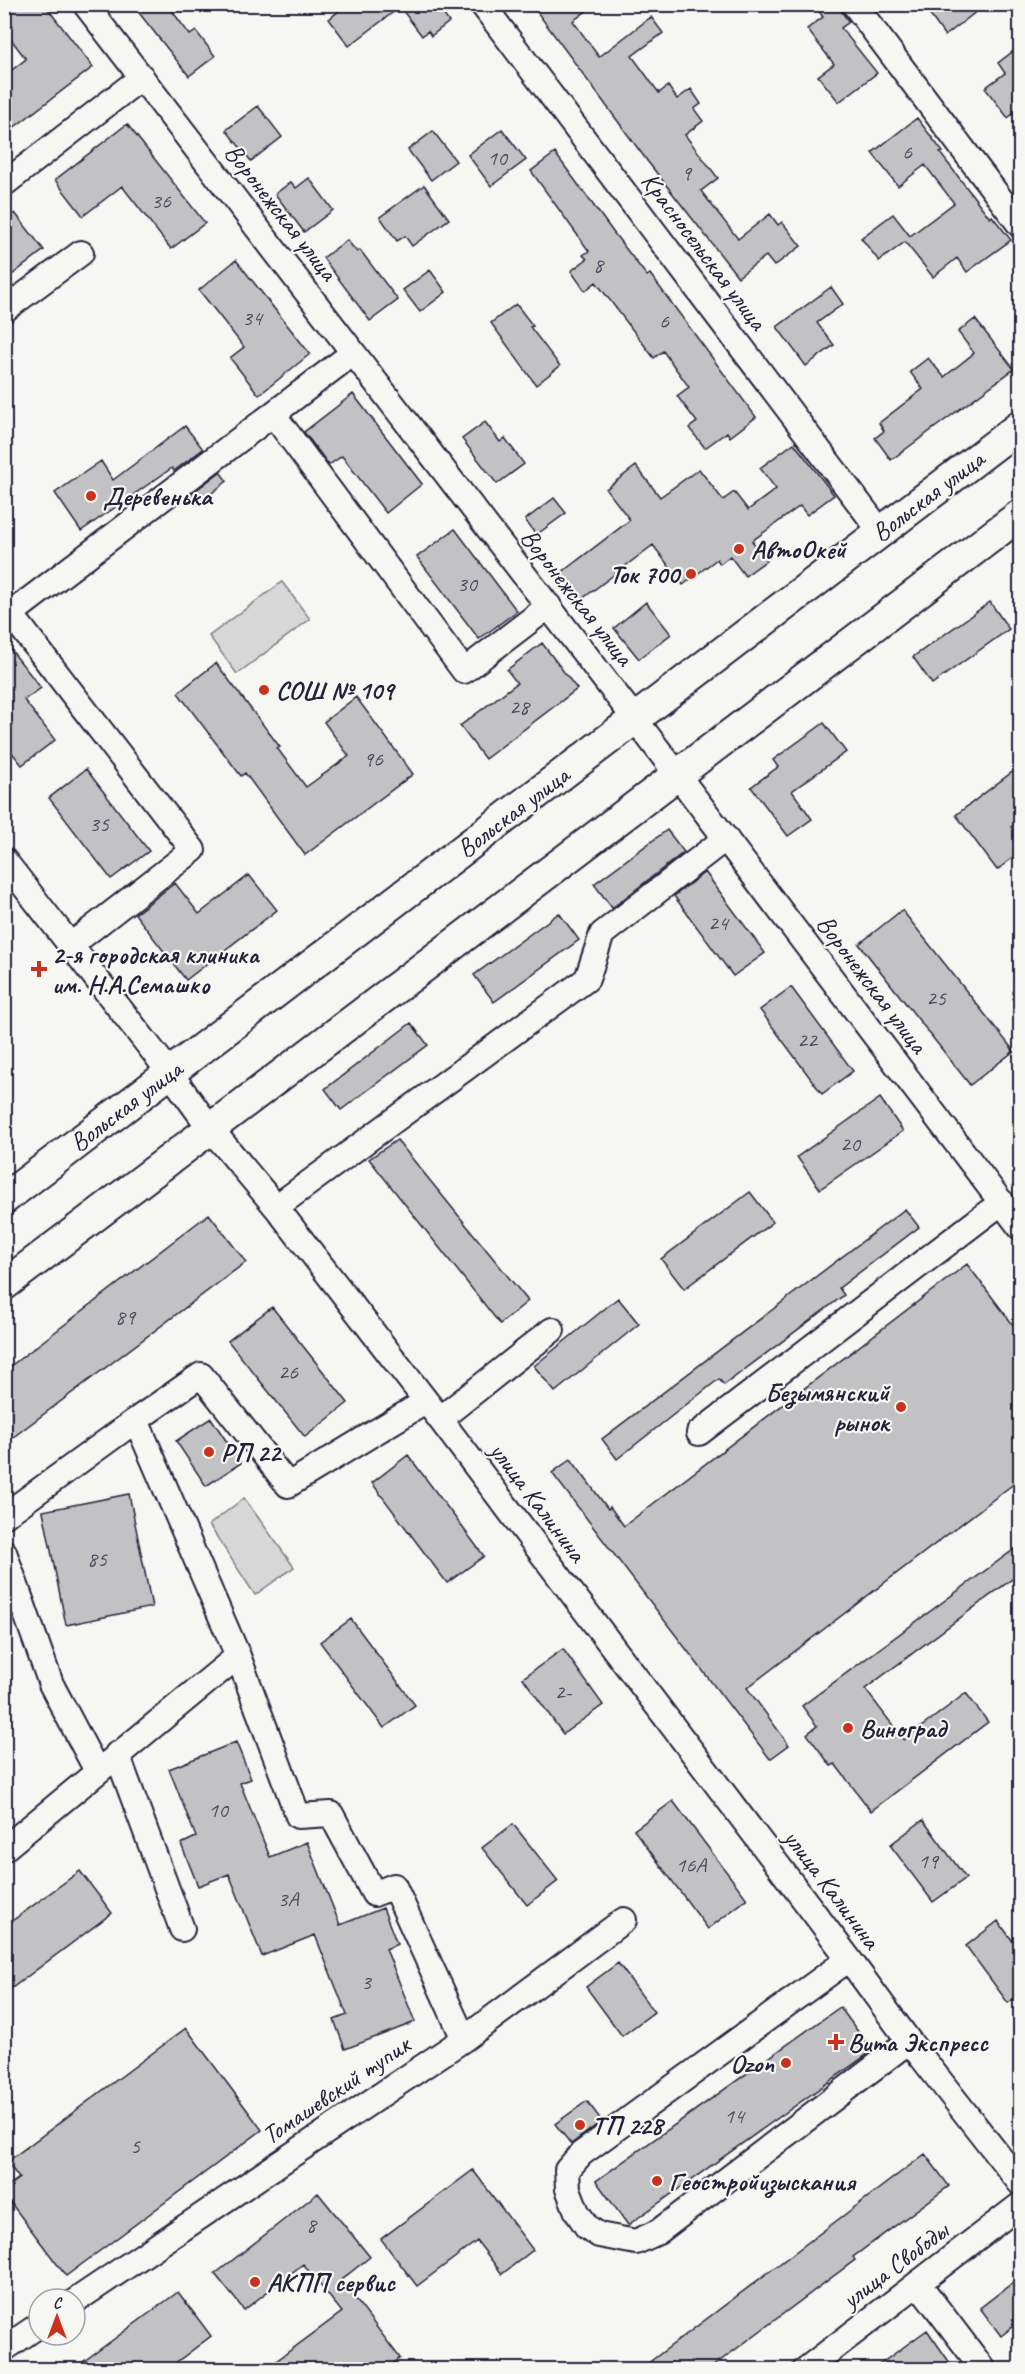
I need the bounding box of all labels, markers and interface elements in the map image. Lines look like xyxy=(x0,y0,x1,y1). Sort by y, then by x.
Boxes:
street label: Воронежская улица xyxy=(217,137,346,288)
house number: 6 xyxy=(902,138,913,166)
house number: 10 xyxy=(487,144,509,172)
house number: 9 xyxy=(681,159,693,187)
street label: Красносельская улица xyxy=(634,165,775,338)
house number: 36 xyxy=(151,187,172,215)
house number: 8 xyxy=(593,251,605,279)
house number: 34 xyxy=(242,304,264,332)
house number: 6 xyxy=(659,307,670,335)
street label: Вольская улица xyxy=(865,442,993,549)
place label: Деревенька xyxy=(103,480,214,513)
marker: Деревенька xyxy=(84,489,98,503)
street label: Воронежская улица xyxy=(513,522,642,673)
place label: АвтоОкей xyxy=(751,533,848,566)
marker: АвтоОкей xyxy=(732,542,746,556)
place label: Ток 700 xyxy=(609,558,681,591)
marker: Ток 700 xyxy=(684,567,698,581)
house number: 30 xyxy=(457,570,479,598)
place label: СОШ № 109 xyxy=(276,674,396,707)
marker: СОШ № 109 xyxy=(257,683,271,697)
house number: 28 xyxy=(509,693,531,721)
house number: 96 xyxy=(363,745,384,773)
street label: Вольская улица xyxy=(450,758,578,865)
house number: 35 xyxy=(89,810,110,838)
street label: Воронежская улица xyxy=(809,908,936,1061)
house number: 24 xyxy=(708,909,730,937)
place label: 2-я городская клиника им. Н.А.Семашко xyxy=(52,938,260,1001)
marker: 2-я городская клиника им. Н.А.Семашко xyxy=(30,960,48,978)
house number: 25 xyxy=(926,984,947,1012)
house number: 22 xyxy=(797,1026,819,1054)
street label: Вольская улица xyxy=(63,1052,191,1159)
house number: 20 xyxy=(840,1130,862,1158)
house number: 89 xyxy=(115,1303,137,1331)
house number: 26 xyxy=(278,1358,299,1386)
place label: Безымянский рынок xyxy=(765,1376,891,1439)
marker: Безымянский рынок xyxy=(894,1400,908,1414)
street label: улица Калинина xyxy=(481,1434,595,1570)
place label: РП 22 xyxy=(221,1436,282,1469)
marker: РП 22 xyxy=(202,1445,216,1459)
house number: 85 xyxy=(87,1545,108,1573)
house number: 2- xyxy=(554,1678,572,1706)
place label: Виноград xyxy=(860,1712,949,1745)
marker: Виноград xyxy=(841,1721,855,1735)
house number: 10 xyxy=(208,1796,230,1824)
street label: улица Калинина xyxy=(775,1821,889,1957)
house number: 19 xyxy=(918,1847,940,1875)
house number: 16А xyxy=(676,1851,707,1879)
house number: 3А xyxy=(278,1885,299,1913)
house number: 3 xyxy=(361,1968,373,1996)
place label: Вита Экспресс xyxy=(848,2026,989,2059)
street label: Томашевский тупик xyxy=(255,2027,418,2152)
marker: Вита Экспресс xyxy=(829,2035,843,2049)
place label: Ozon xyxy=(731,2047,775,2080)
marker: Ozon xyxy=(779,2056,793,2070)
house number: 14 xyxy=(724,2102,746,2130)
place label: ТП 228 xyxy=(592,2109,666,2142)
marker: ТП 228 xyxy=(573,2118,587,2132)
house number: 5 xyxy=(130,2132,141,2160)
place label: Геостройизыскания xyxy=(669,2165,857,2198)
marker: Геостройизыскания xyxy=(650,2174,664,2188)
house number: 8 xyxy=(306,2211,318,2239)
street label: улица Свободы xyxy=(834,2213,957,2317)
place label: АКПП сервис xyxy=(267,2266,396,2299)
marker: АКПП сервис xyxy=(248,2275,262,2289)
north arrow xyxy=(27,2287,87,2347)
text: С xyxy=(53,2293,63,2313)

